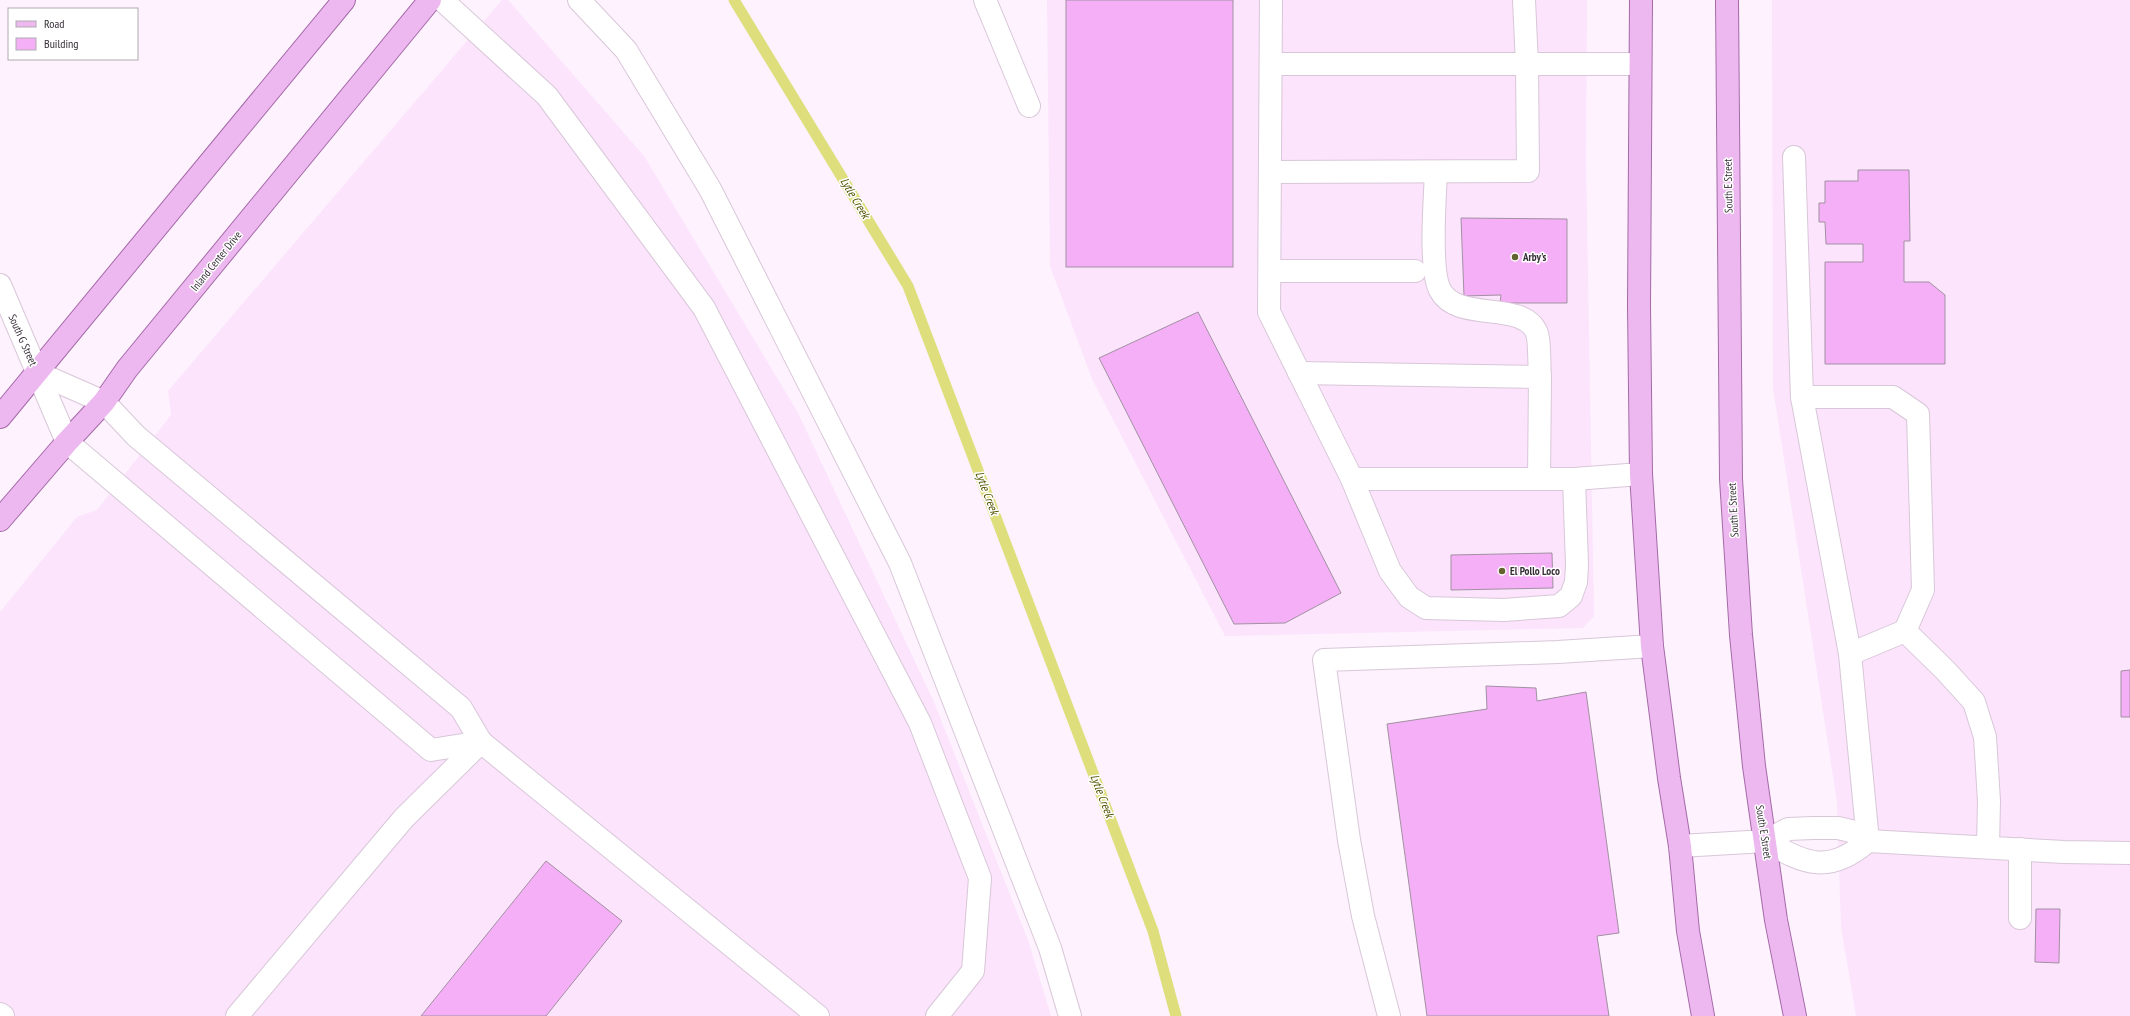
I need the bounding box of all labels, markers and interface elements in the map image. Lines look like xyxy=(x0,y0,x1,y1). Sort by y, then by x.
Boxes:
legend xyxy=(8,8,138,60)
text: Road xyxy=(44,16,64,31)
text: Building xyxy=(44,36,79,51)
street label: South E Street xyxy=(1721,159,1735,213)
water label: Lytle Creek xyxy=(837,174,874,222)
street label: Inland Center Drive xyxy=(188,228,245,294)
place label: Arby's xyxy=(1522,250,1547,264)
marker: Arby's xyxy=(1510,252,1520,262)
street label: South G Street xyxy=(5,312,41,368)
water label: Lytle Creek xyxy=(972,469,1003,518)
street label: South E Street xyxy=(1725,483,1741,537)
place label: El Pollo Loco xyxy=(1510,564,1560,578)
marker: El Pollo Loco xyxy=(1497,566,1507,576)
water label: Lytle Creek xyxy=(1087,772,1118,821)
street label: South E Street xyxy=(1753,804,1775,860)

